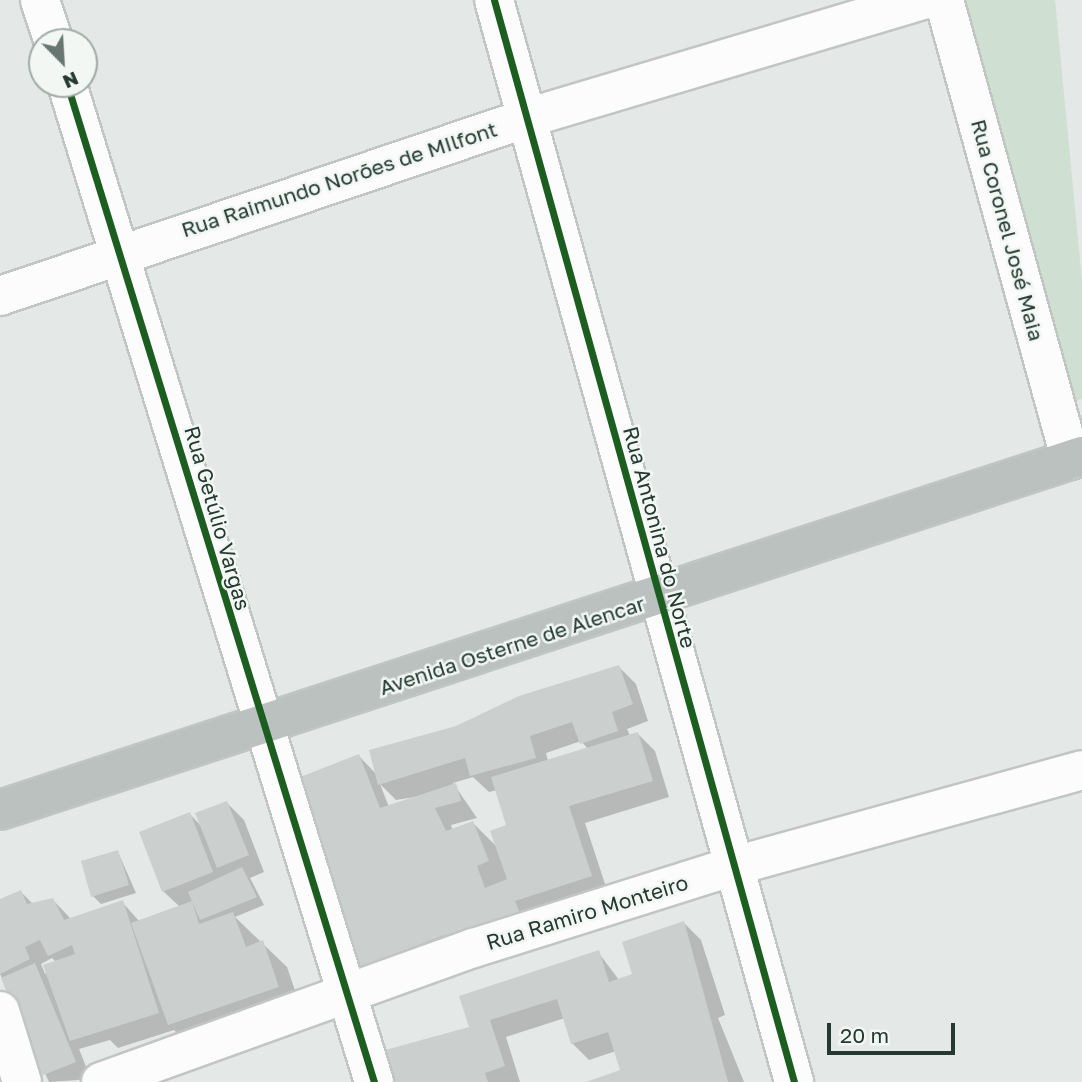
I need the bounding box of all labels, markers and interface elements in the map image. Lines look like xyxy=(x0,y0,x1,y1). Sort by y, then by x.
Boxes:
north arrow xyxy=(28,28,98,98)
text: N xyxy=(60,67,82,94)
street label: Rua Raimundo Norões de MIlfont xyxy=(178,116,500,242)
street label: Rua Coronel José Maia xyxy=(966,116,1050,344)
street label: Rua Getúlio Vargas xyxy=(180,423,256,613)
street label: Rua Antonina do Norte xyxy=(618,423,702,651)
street label: Avenida Osterne de Alencar xyxy=(376,590,648,700)
street label: Rua Ramiro Monteiro xyxy=(483,869,691,955)
scale bar xyxy=(830,1009,958,1052)
text: 20 m xyxy=(840,1022,889,1048)

